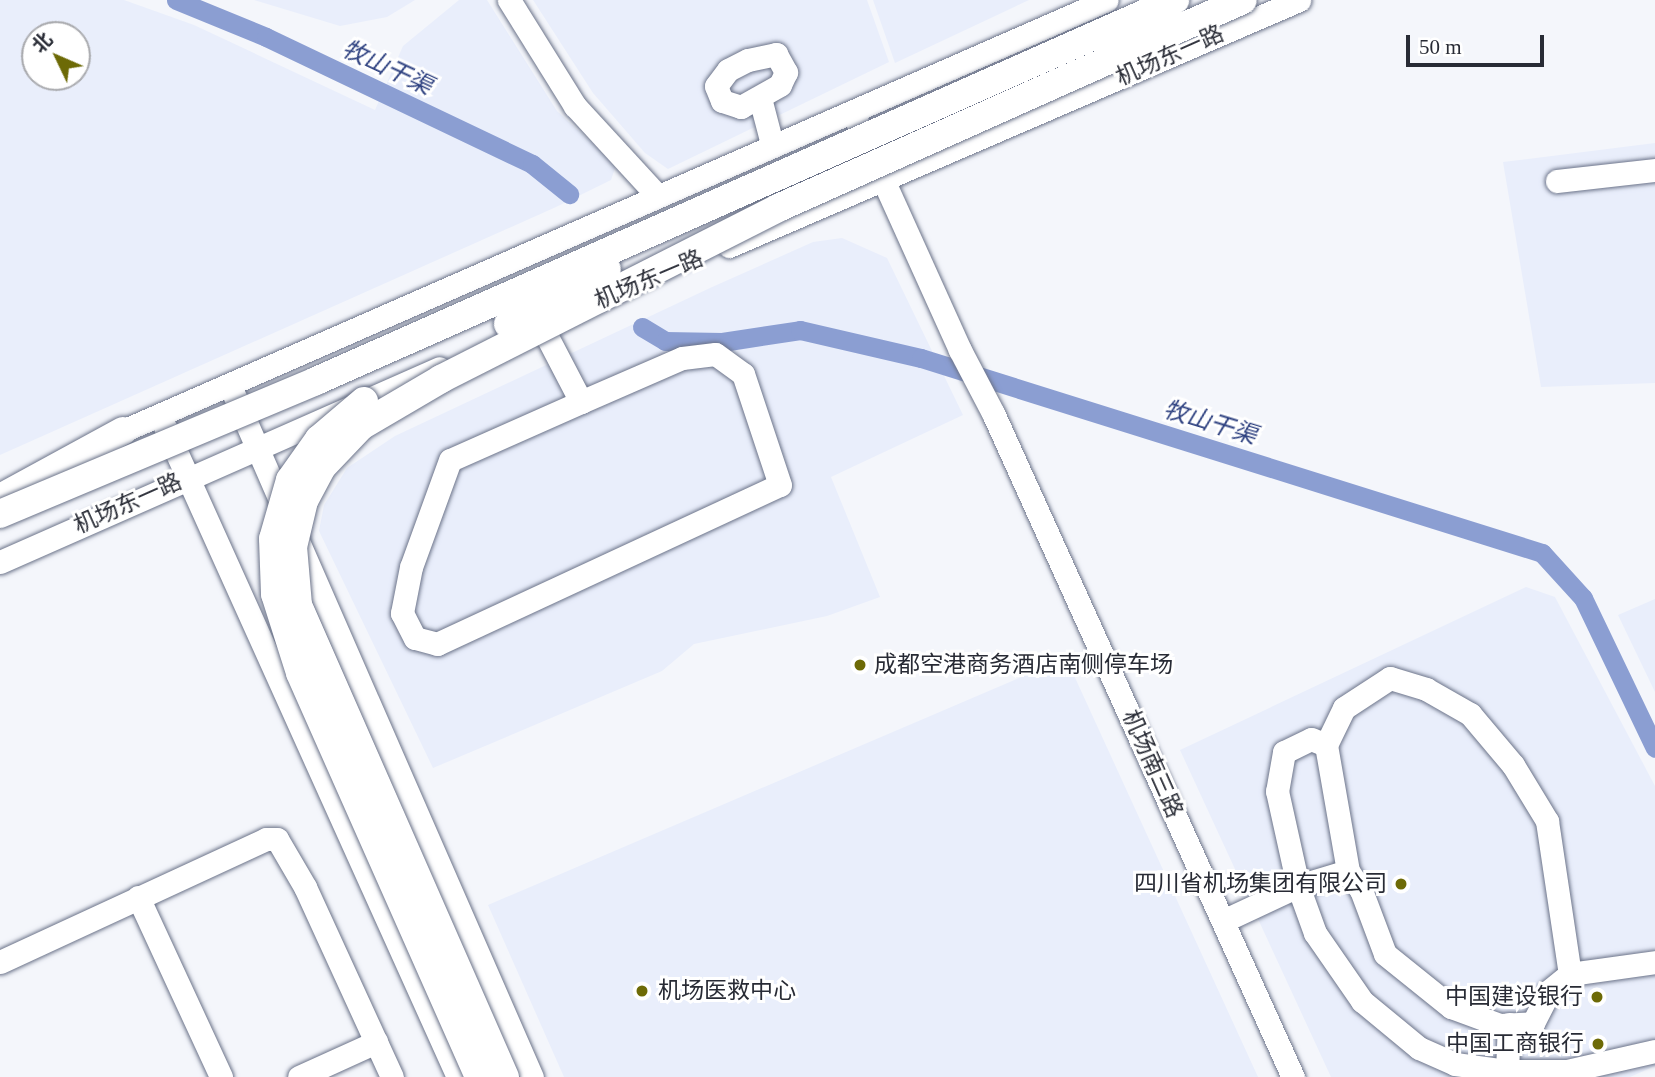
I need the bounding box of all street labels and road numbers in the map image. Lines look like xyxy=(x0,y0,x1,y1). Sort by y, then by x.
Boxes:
street label: 机场东一路 xyxy=(1112,20,1228,92)
street label: 机场东一路 xyxy=(591,245,707,315)
street label: 机场东一路 xyxy=(70,468,186,540)
street label: 机场南三路 xyxy=(1116,706,1188,822)

